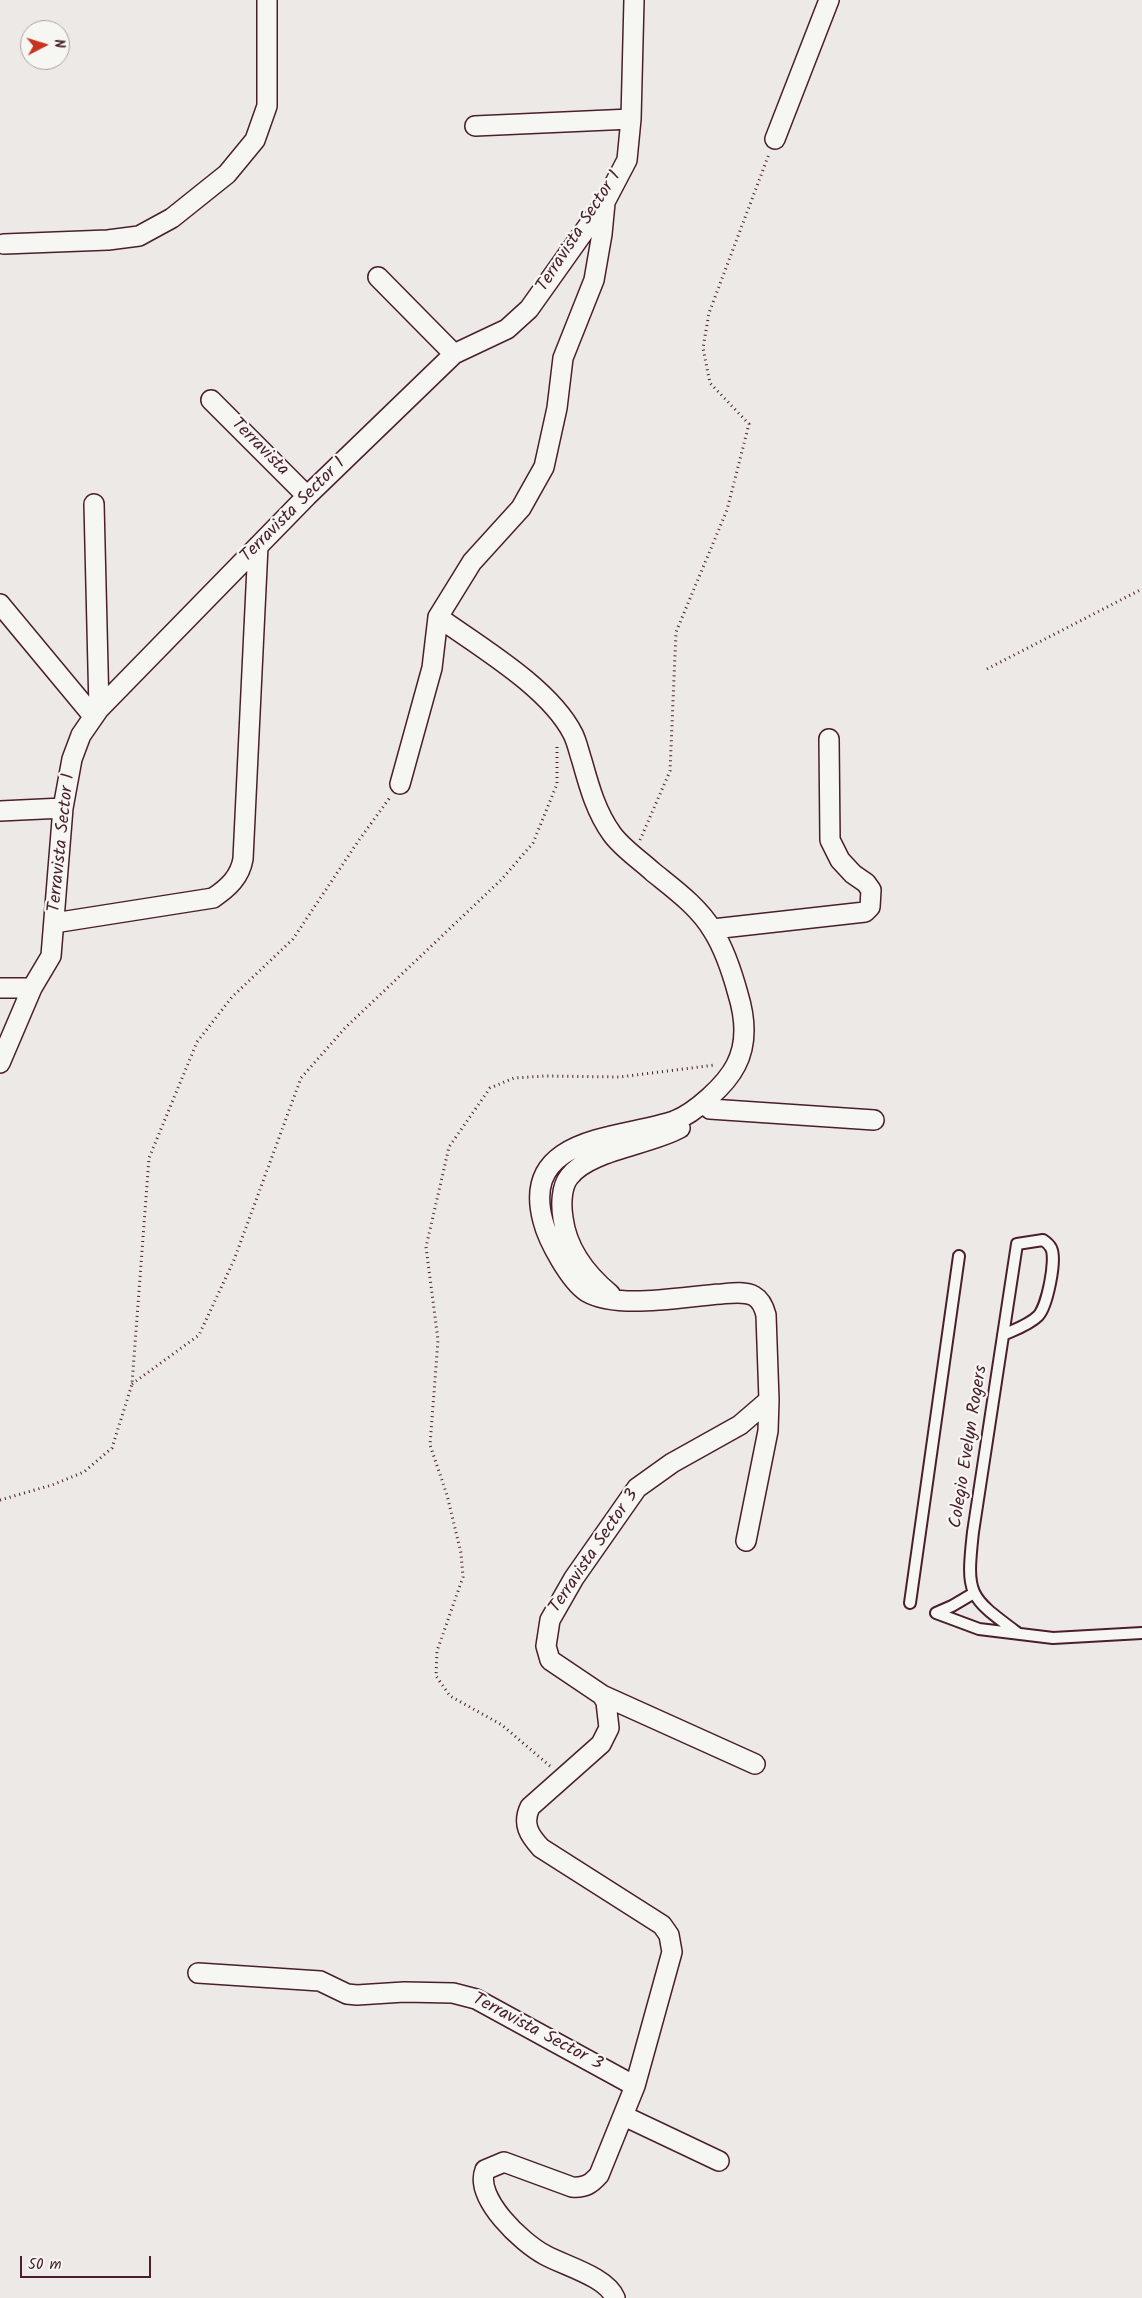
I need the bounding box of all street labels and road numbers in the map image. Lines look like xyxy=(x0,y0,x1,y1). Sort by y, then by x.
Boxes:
street label: Terravista Sector 1 xyxy=(533,167,627,297)
street label: Terravista xyxy=(226,415,292,481)
street label: Terravista Sector 1 xyxy=(237,454,351,568)
street label: Terravista Sector 1 xyxy=(45,772,81,914)
street label: Colegio Evelyn Rogers xyxy=(946,1364,994,1530)
street label: Terravista Sector 3 xyxy=(546,1486,644,1618)
street label: Terravista Sector 3 xyxy=(468,1990,606,2076)

